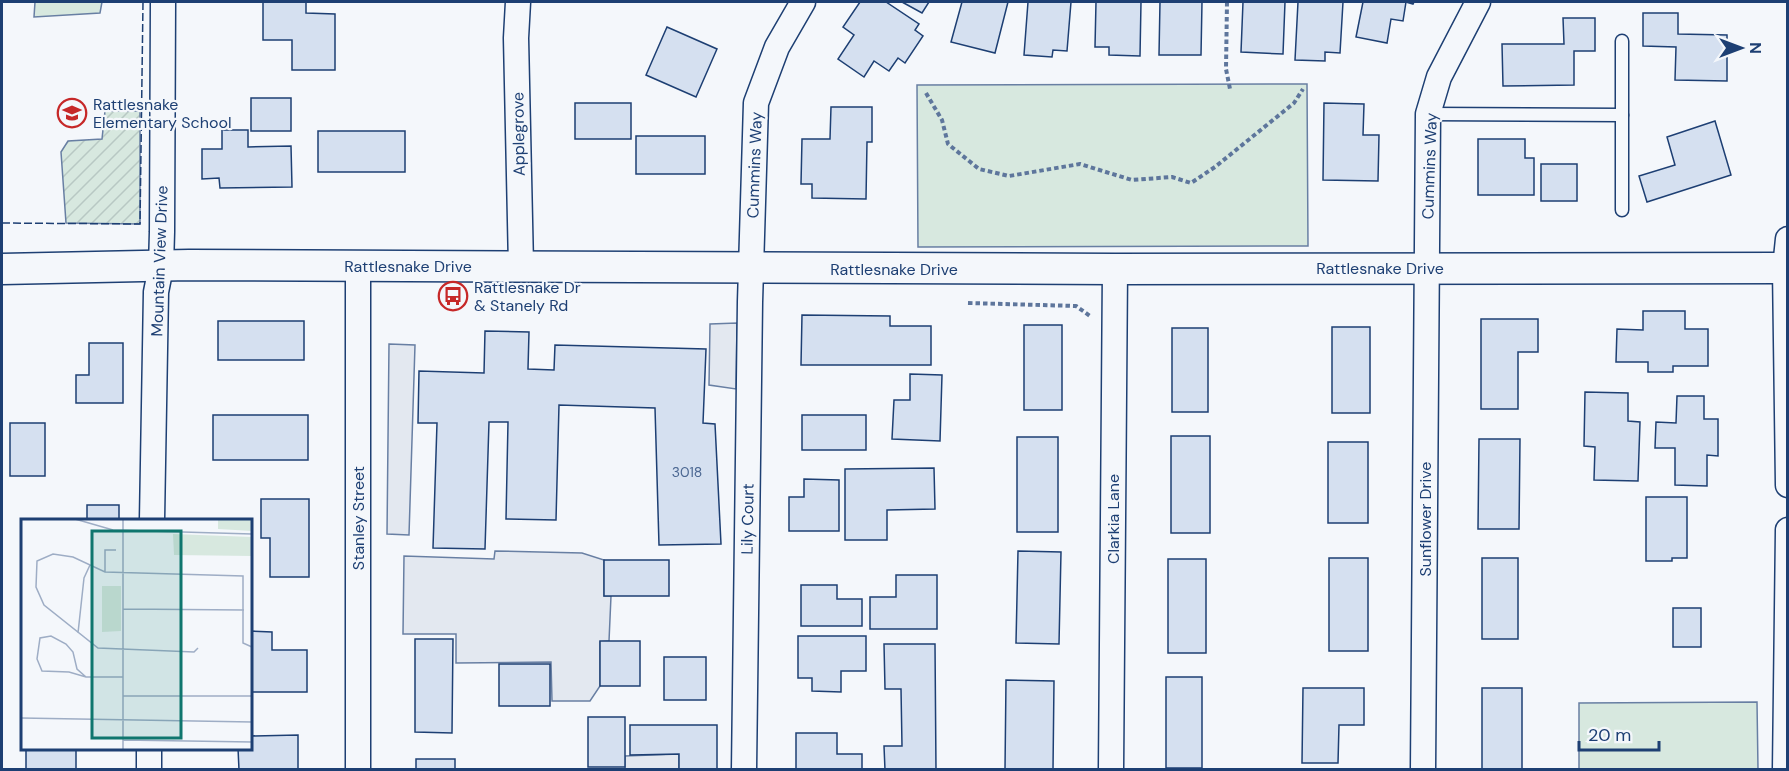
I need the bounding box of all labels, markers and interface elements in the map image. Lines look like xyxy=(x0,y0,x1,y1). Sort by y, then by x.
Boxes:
north arrow xyxy=(1711,18,1771,78)
text: N xyxy=(1745,42,1766,54)
street label: Applegrove xyxy=(507,92,530,176)
place label: Rattlesnake Elementary School xyxy=(93,94,231,133)
school or university icon: Rattlesnake Elementary School xyxy=(56,97,88,129)
street label: Cummins Way xyxy=(742,111,767,219)
street label: Cummins Way xyxy=(1417,112,1442,220)
street label: Mountain View Drive xyxy=(146,185,173,337)
street label: Rattlesnake Drive xyxy=(344,256,472,277)
street label: Rattlesnake Drive xyxy=(1316,258,1444,279)
street label: Rattlesnake Drive xyxy=(830,259,958,280)
place label: Rattlesnake Dr & Stanely Rd xyxy=(474,277,581,316)
bus stop icon: Rattlesnake Dr & Stanely Rd xyxy=(437,280,469,312)
street label: Sunflower Drive xyxy=(1415,462,1436,576)
house number: 3018 xyxy=(672,463,702,481)
street label: Stanley Street xyxy=(348,466,369,570)
street label: Clarkia Lane xyxy=(1103,474,1124,564)
street label: Lily Court xyxy=(736,483,759,555)
inset map xyxy=(21,519,252,750)
scale bar xyxy=(1579,714,1658,752)
text: 20 m xyxy=(1588,723,1631,747)

